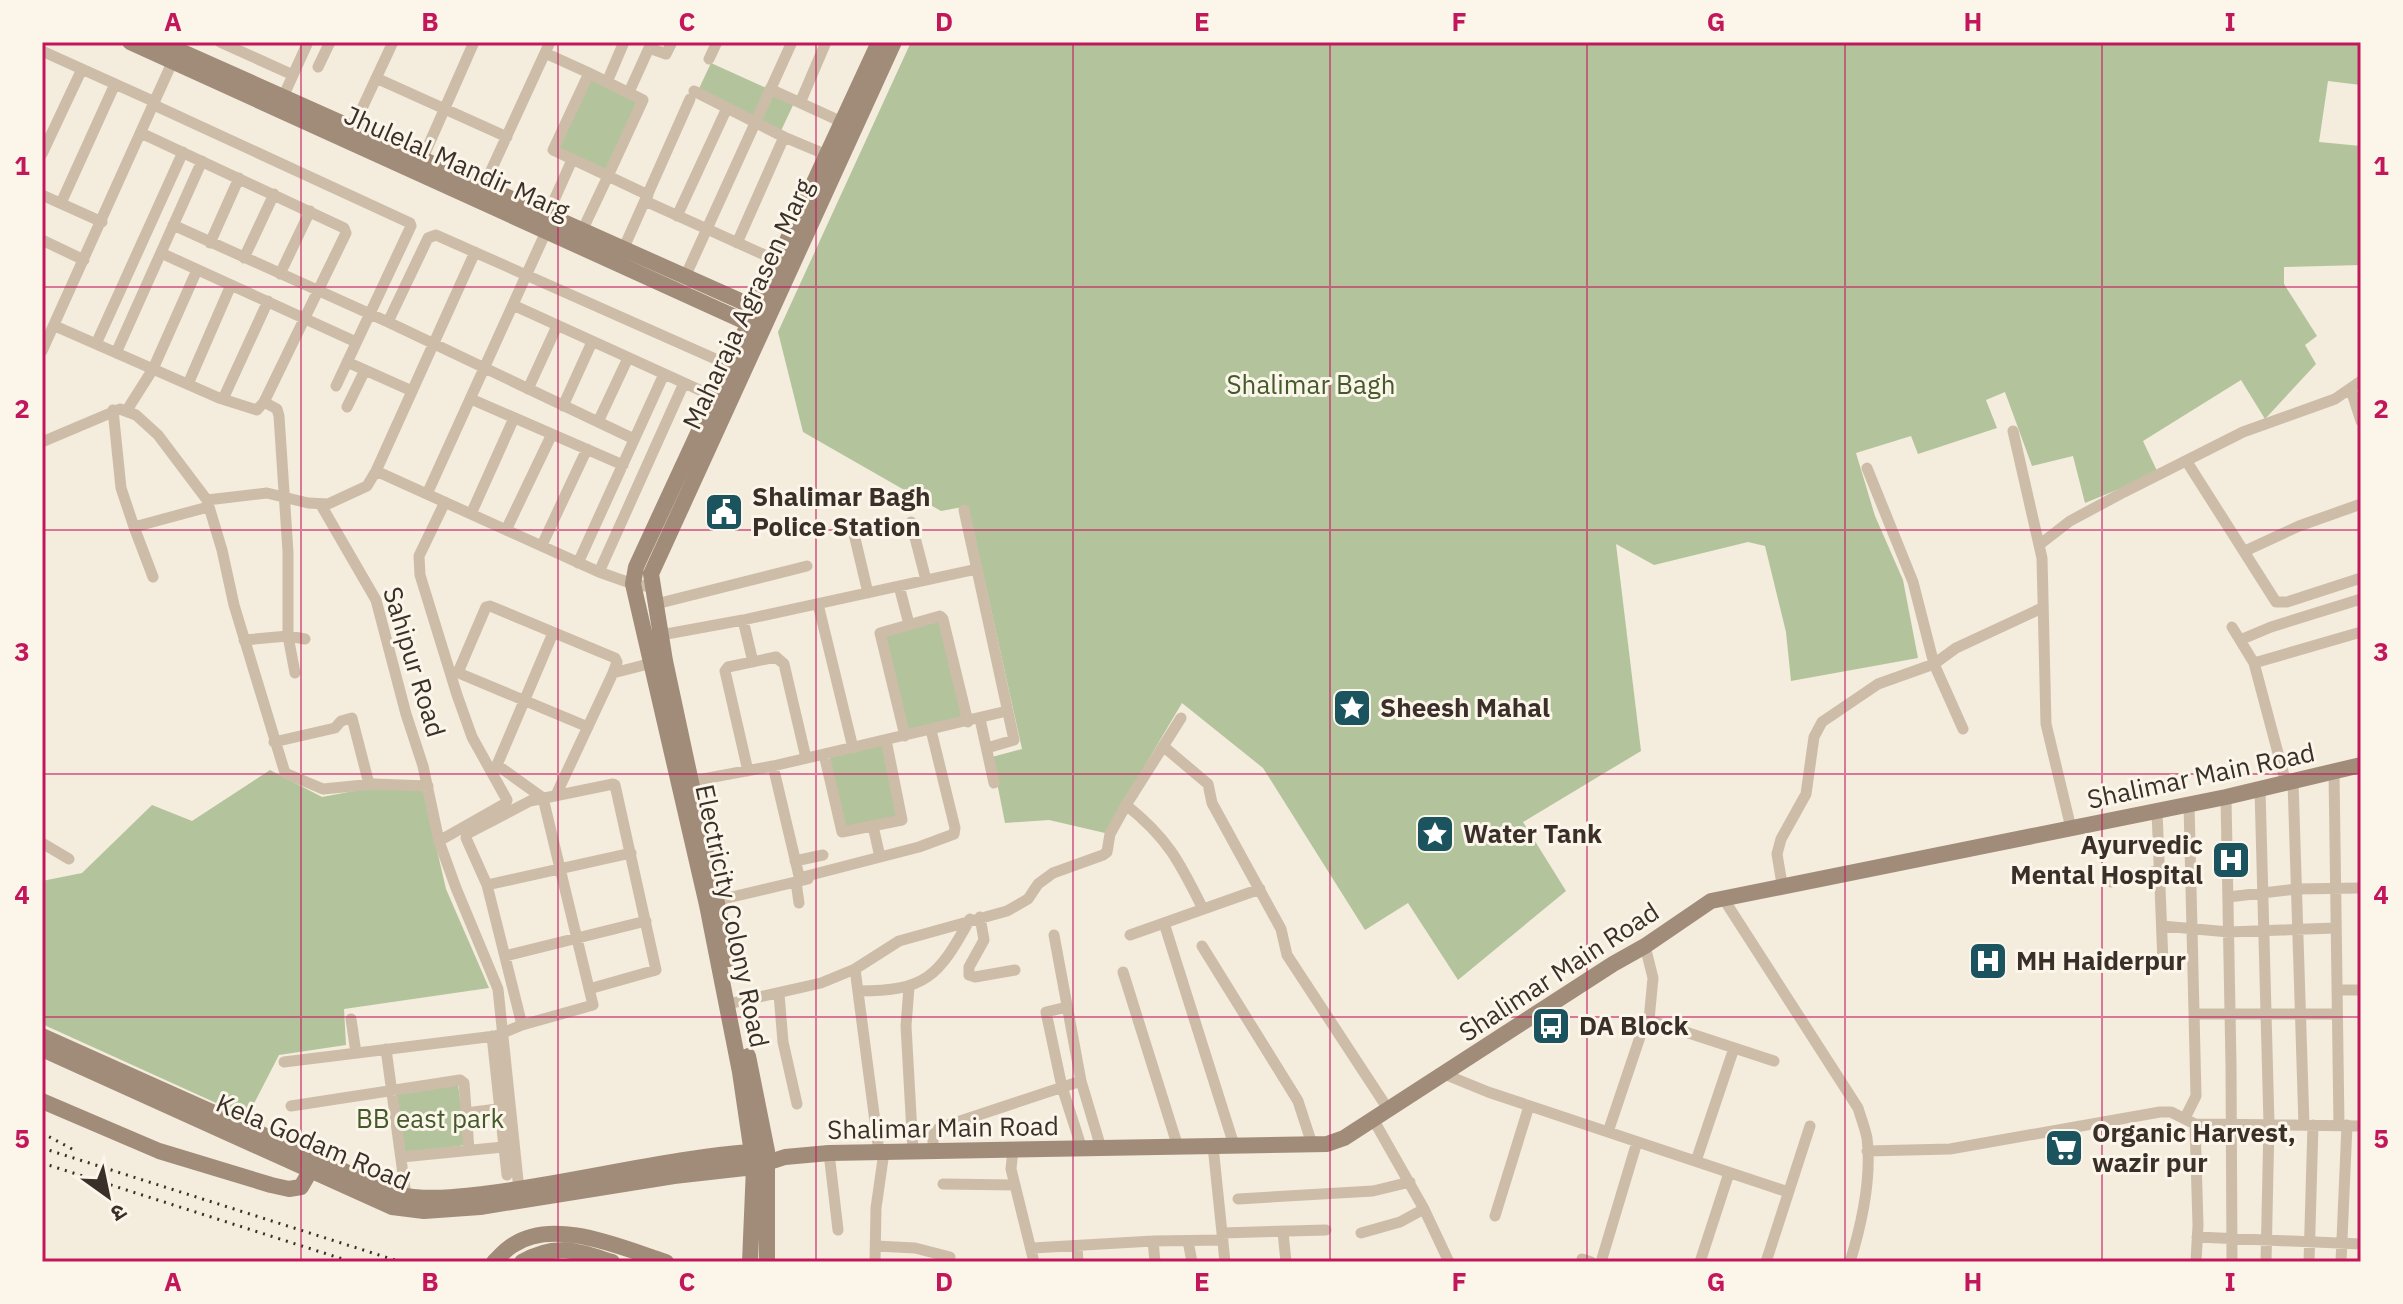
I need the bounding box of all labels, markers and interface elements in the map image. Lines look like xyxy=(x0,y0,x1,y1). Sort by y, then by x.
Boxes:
text: A xyxy=(164,4,182,38)
text: B xyxy=(421,4,439,38)
text: C xyxy=(679,4,696,38)
text: D xyxy=(935,4,953,38)
text: E xyxy=(1194,4,1210,38)
text: F xyxy=(1451,4,1467,38)
text: G xyxy=(1707,4,1725,38)
text: H xyxy=(1964,4,1982,38)
text: I xyxy=(2224,4,2236,38)
street label: Jhulelal Mandir Marg xyxy=(339,97,576,227)
text: 1 xyxy=(14,148,30,182)
text: 1 xyxy=(2373,148,2389,182)
street label: Maharaja Agrasen Marg xyxy=(674,173,820,434)
park label: Shalimar Bagh xyxy=(1227,367,1395,401)
text: 2 xyxy=(14,391,30,425)
text: 2 xyxy=(2373,391,2389,425)
place label: Shalimar Bagh Police Station xyxy=(752,479,931,543)
public building icon: Shalimar Bagh Police Station xyxy=(703,491,745,533)
street label: Sahipur Road xyxy=(376,582,454,741)
text: 3 xyxy=(14,634,30,668)
text: 3 xyxy=(2373,634,2389,668)
place icon: Sheesh Mahal xyxy=(1331,687,1373,729)
place label: Sheesh Mahal xyxy=(1380,690,1550,724)
street label: Shalimar Main Road xyxy=(2084,734,2318,816)
street label: Electricity Colony Road xyxy=(688,781,778,1051)
place icon: Water Tank xyxy=(1414,813,1456,855)
place label: Water Tank xyxy=(1463,816,1602,850)
place label: Ayurvedic Mental Hospital xyxy=(2010,827,2203,891)
hospital icon: Ayurvedic Mental Hospital xyxy=(2210,839,2252,881)
text: 4 xyxy=(14,877,30,911)
text: 4 xyxy=(2373,877,2389,911)
street label: Shalimar Main Road xyxy=(1452,894,1665,1049)
hospital icon: MH Haiderpur xyxy=(1967,940,2009,982)
place label: MH Haiderpur xyxy=(2016,943,2186,977)
bus stop icon: DA Block xyxy=(1530,1005,1572,1047)
place label: DA Block xyxy=(1579,1008,1688,1042)
street label: Kela Godam Road xyxy=(211,1085,415,1197)
park label: BB east park xyxy=(356,1101,504,1135)
street label: Shalimar Main Road xyxy=(827,1108,1059,1146)
place label: Organic Harvest, wazir pur xyxy=(2092,1115,2296,1179)
text: 5 xyxy=(14,1121,30,1155)
text: 5 xyxy=(2373,1121,2389,1155)
supermarket icon: Organic Harvest, wazir pur xyxy=(2043,1127,2085,1169)
north arrow xyxy=(68,1156,148,1236)
text: उ xyxy=(105,1198,132,1229)
text: A xyxy=(164,1264,182,1298)
text: B xyxy=(421,1264,439,1298)
text: C xyxy=(679,1264,696,1298)
text: D xyxy=(935,1264,953,1298)
text: E xyxy=(1194,1264,1210,1298)
text: F xyxy=(1451,1264,1467,1298)
text: G xyxy=(1707,1264,1725,1298)
text: H xyxy=(1964,1264,1982,1298)
text: I xyxy=(2224,1264,2236,1298)

